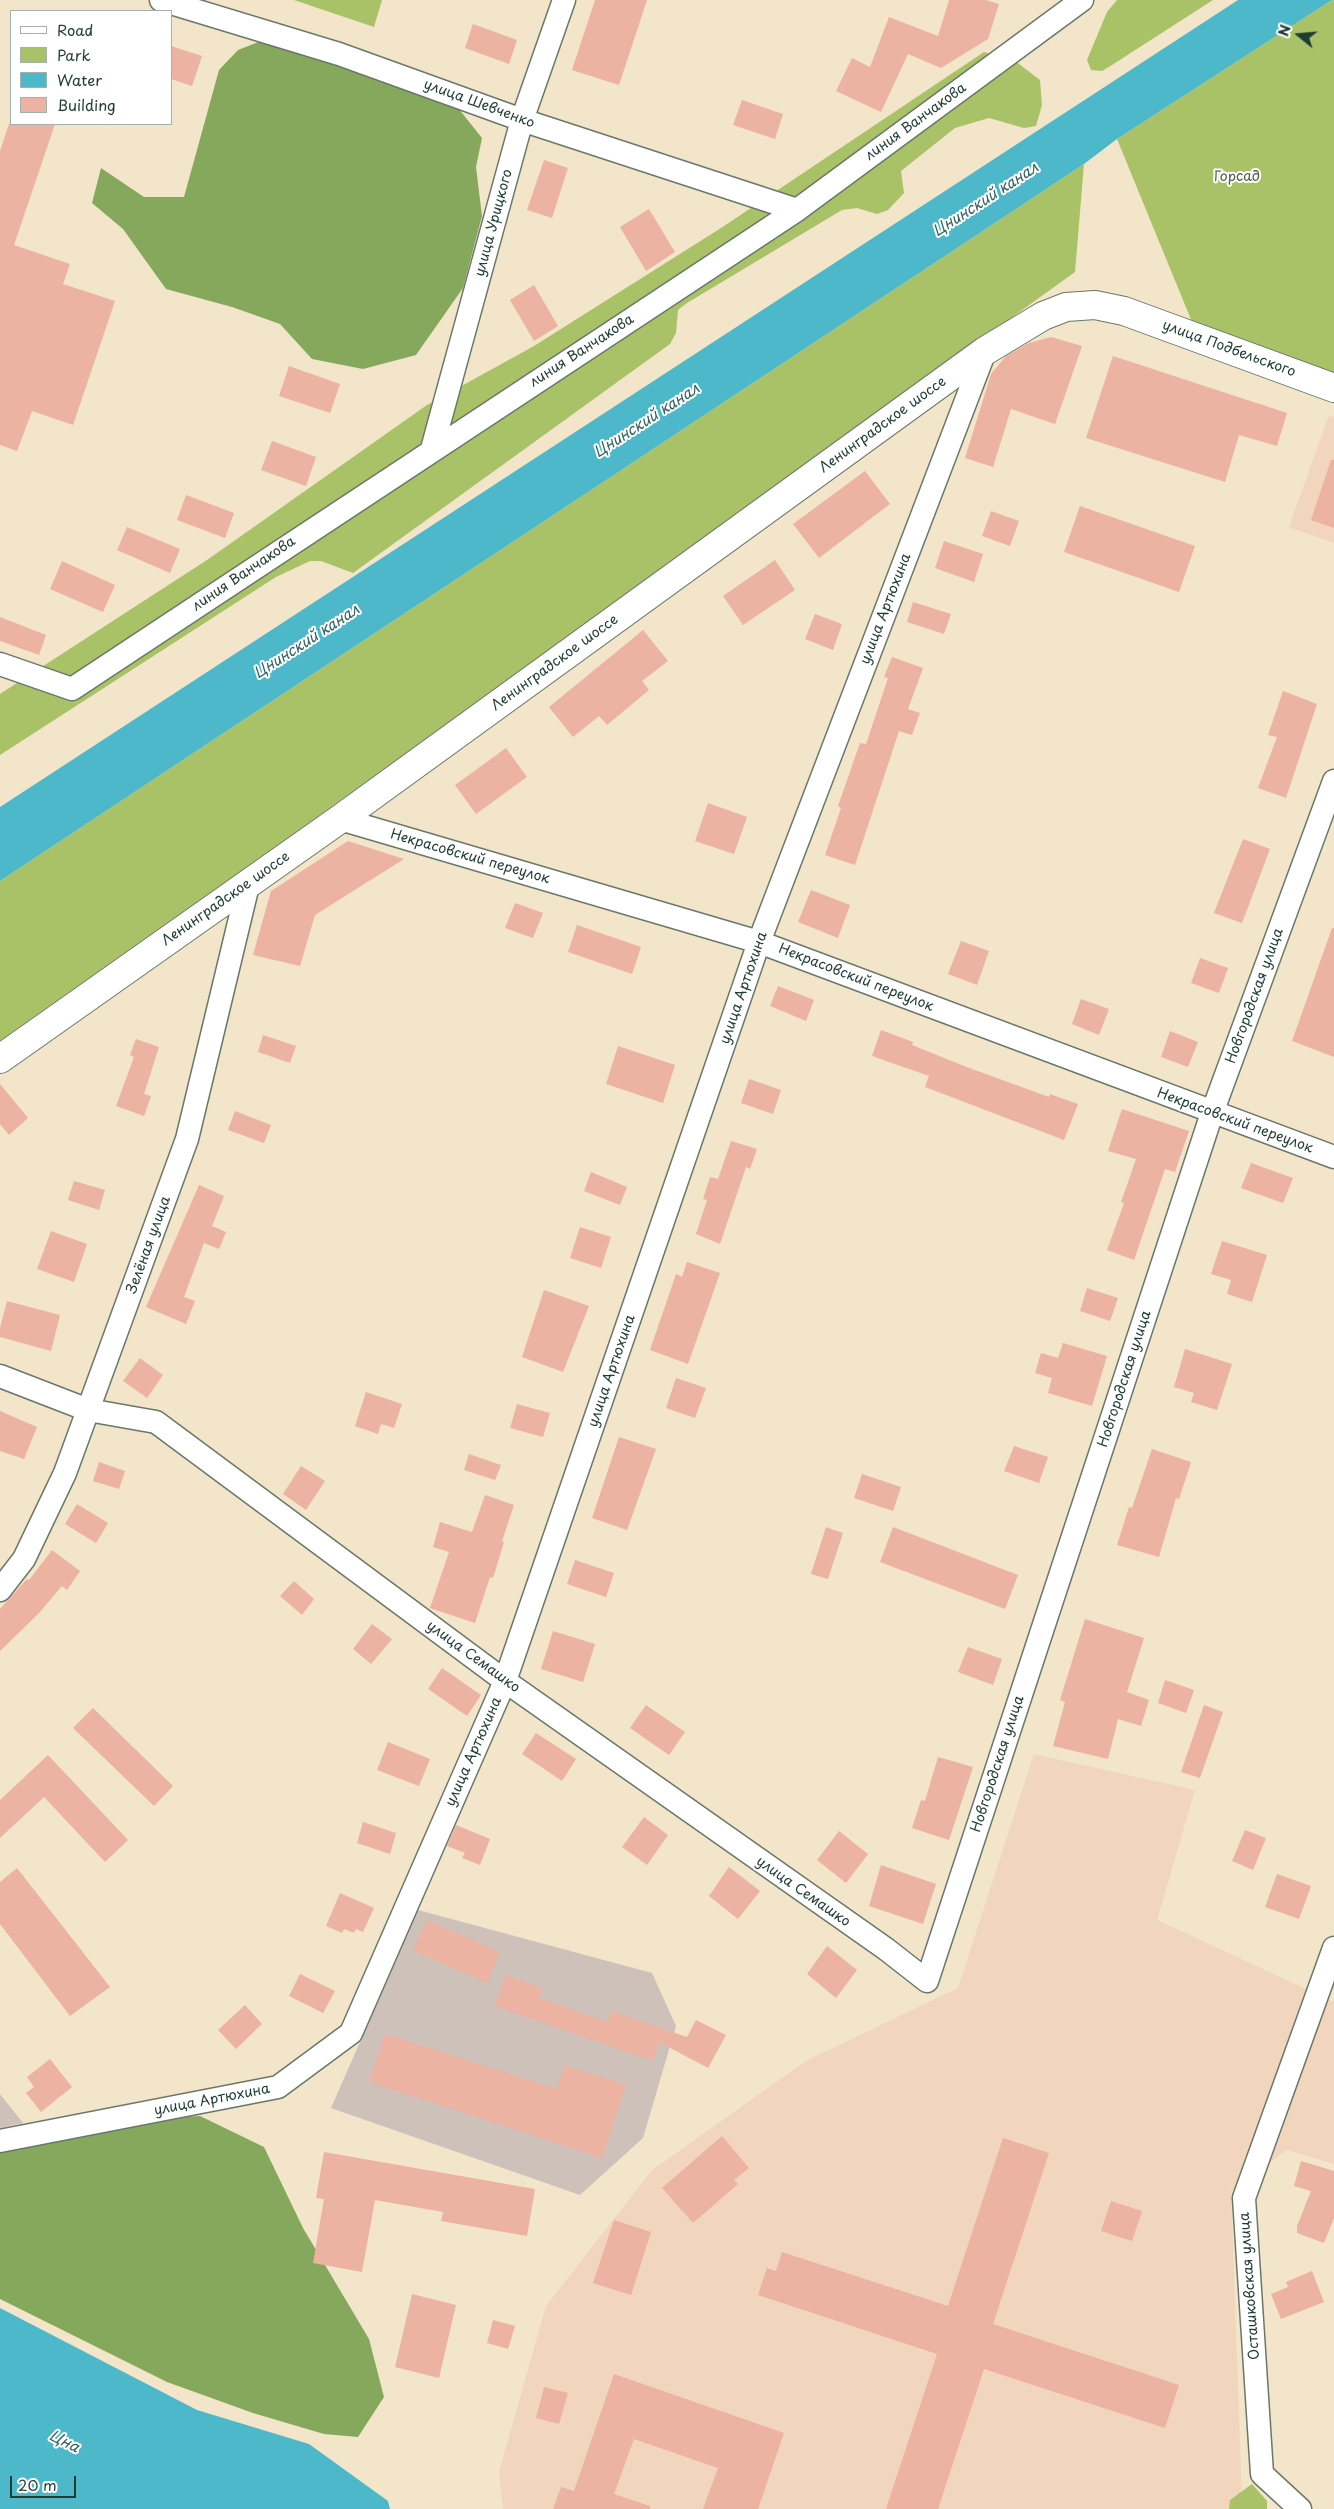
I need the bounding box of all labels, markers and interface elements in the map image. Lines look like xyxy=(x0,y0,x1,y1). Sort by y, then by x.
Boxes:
legend xyxy=(10,10,172,125)
north arrow xyxy=(1274,10,1324,60)
text: Road xyxy=(57,18,93,41)
text: N xyxy=(1273,22,1296,39)
text: Park xyxy=(57,43,91,66)
text: Water xyxy=(57,68,102,91)
street label: улица Шевченко xyxy=(421,76,537,132)
street label: линия Ванчакова xyxy=(862,80,970,164)
text: Building xyxy=(57,93,116,116)
water label: Цнинский канал xyxy=(930,159,1042,241)
street label: улица Урицкого xyxy=(472,167,516,279)
park label: Горсад xyxy=(1214,169,1260,185)
street label: линия Ванчакова xyxy=(527,311,637,391)
street label: улица Подбельского xyxy=(1160,317,1298,381)
street label: Ленинградское шоссе xyxy=(816,373,950,477)
water label: Цнинский канал xyxy=(591,380,703,462)
street label: линия Ванчакова xyxy=(189,533,299,615)
street label: улица Артюхина xyxy=(857,551,915,667)
water label: Цнинский канал xyxy=(251,601,363,683)
street label: Ленинградское шоссе xyxy=(488,611,622,715)
street label: Некрасовский переулок xyxy=(388,826,552,888)
street label: Ленинградское шоссе xyxy=(159,848,293,950)
street label: Новгородская улица xyxy=(1223,926,1287,1066)
street label: улица Артюхина xyxy=(717,930,771,1046)
street label: Некрасовский переулок xyxy=(776,941,936,1015)
street label: Некрасовский переулок xyxy=(1155,1085,1315,1157)
street label: Зелёная улица xyxy=(124,1194,174,1296)
street label: Новгородская улица xyxy=(1095,1309,1155,1449)
street label: улица Артюхина xyxy=(585,1313,639,1429)
street label: улица Семашко xyxy=(423,1618,523,1696)
street label: Новгородская улица xyxy=(968,1694,1028,1834)
street label: улица Артюхина xyxy=(442,1695,506,1809)
street label: улица Семашко xyxy=(753,1853,853,1931)
street label: улица Артюхина xyxy=(153,2081,271,2119)
street label: Осташковская улица xyxy=(1236,2212,1264,2360)
water label: Цна xyxy=(46,2427,82,2457)
scale bar xyxy=(12,2466,79,2498)
text: 20 m xyxy=(18,2473,57,2496)

